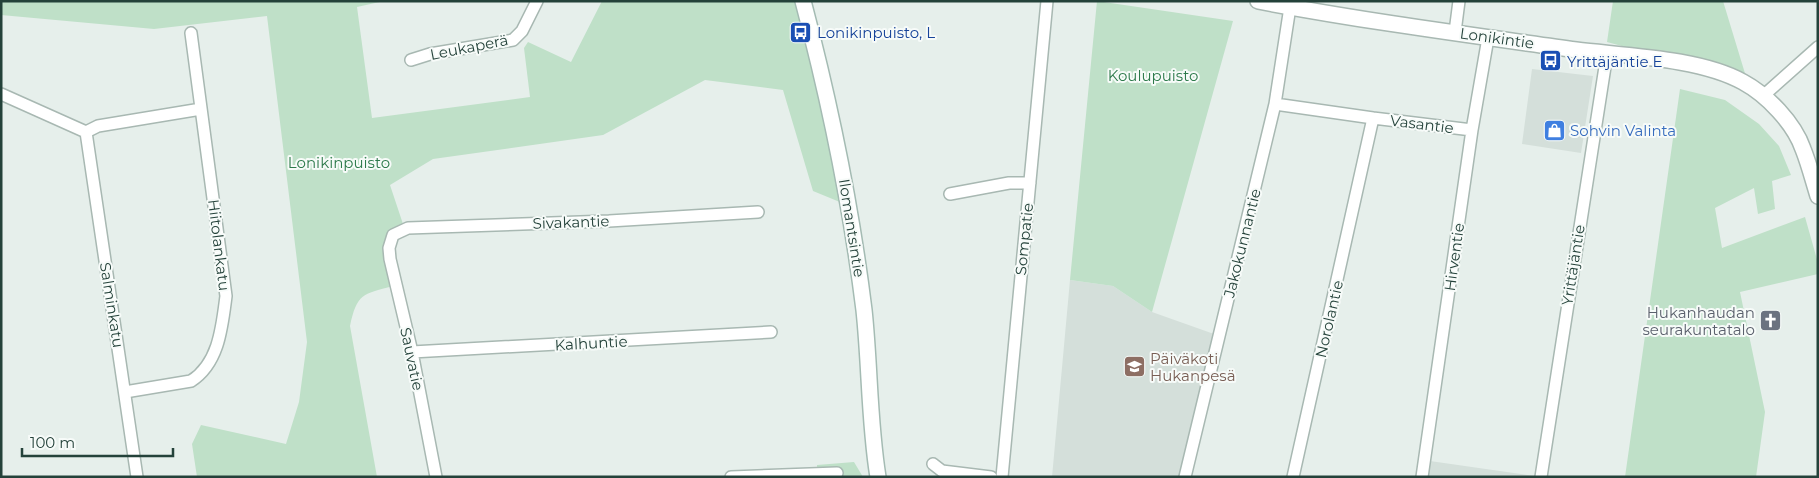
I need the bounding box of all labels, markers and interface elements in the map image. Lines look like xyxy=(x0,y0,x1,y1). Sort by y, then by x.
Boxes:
bus stop icon: Lonikinpuisto, L xyxy=(789,20,813,44)
place label: Lonikinpuisto, L xyxy=(817,23,935,42)
street label: Lonikintie xyxy=(1459,23,1535,53)
street label: Leukaperä xyxy=(428,30,510,64)
bus stop icon: Yrittäjäntie E xyxy=(1539,49,1563,73)
place label: Yrittäjäntie E xyxy=(1567,52,1663,71)
park label: Koulupuisto xyxy=(1108,66,1198,85)
street label: Vasantie xyxy=(1389,111,1455,137)
shop icon: Sohvin Valinta xyxy=(1542,118,1566,142)
place label: Sohvin Valinta xyxy=(1570,121,1676,140)
park label: Lonikinpuisto xyxy=(288,153,390,172)
street label: Ilomantsintie xyxy=(835,177,869,279)
street label: Jakokunnantie xyxy=(1219,186,1265,300)
street label: Hiitolankatu xyxy=(204,198,234,292)
street label: Sompatie xyxy=(1011,202,1037,276)
street label: Sivakantie xyxy=(532,211,610,233)
street label: Hirventie xyxy=(1440,222,1468,292)
street label: Yrittäjäntie xyxy=(1557,223,1589,307)
street label: Salminkatu xyxy=(96,261,128,349)
street label: Norolantie xyxy=(1311,278,1347,360)
place label: Hukanhaudan seurakuntatalo xyxy=(1643,303,1755,339)
church icon: Hukanhaudan seurakuntatalo xyxy=(1759,309,1783,333)
street label: Sauvatie xyxy=(396,326,428,392)
street label: Kalhuntie xyxy=(554,332,628,354)
place label: Päiväkoti Hukanpesä xyxy=(1150,349,1236,385)
school or university icon: Päiväkoti Hukanpesä xyxy=(1122,355,1146,379)
scale bar xyxy=(22,426,174,458)
text: 100 m xyxy=(30,433,75,452)

